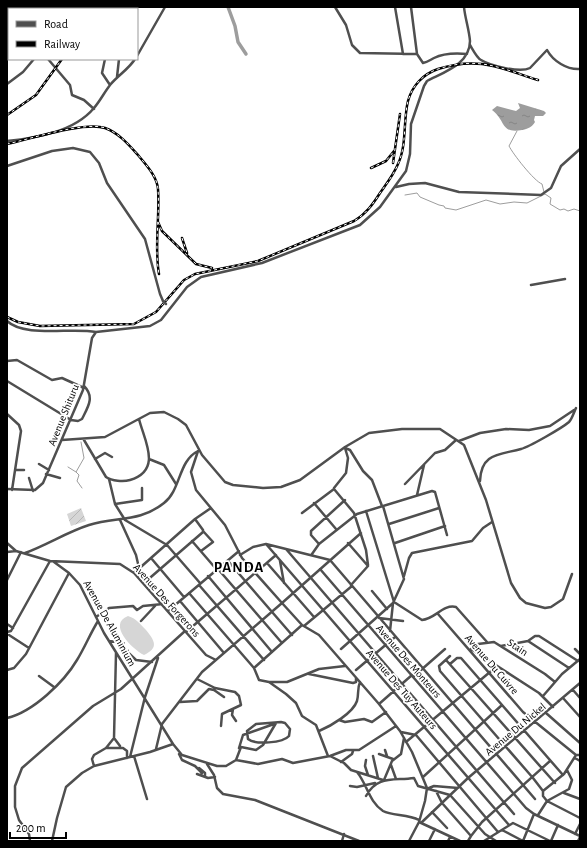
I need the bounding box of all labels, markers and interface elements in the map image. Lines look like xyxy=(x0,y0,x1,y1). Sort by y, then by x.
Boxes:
legend xyxy=(8,8,138,60)
text: Road xyxy=(44,18,68,30)
text: Railway xyxy=(44,38,80,51)
street label: Avenue Shituru xyxy=(46,382,81,448)
district label: PANDA xyxy=(214,560,264,575)
street label: Avenue Des Forgerons xyxy=(131,562,202,639)
street label: Avenue De Aluminium xyxy=(81,578,138,668)
street label: Avenue Des Monteurs xyxy=(374,623,443,700)
street label: Avenue Du Cuivre xyxy=(463,632,521,696)
street label: Stain xyxy=(505,637,530,658)
street label: Avenue Des Tuy Auteurs xyxy=(364,647,439,731)
street label: Avenue Du Nickel xyxy=(483,701,548,758)
scale bar xyxy=(10,814,66,840)
text: 200 m xyxy=(16,822,46,834)

